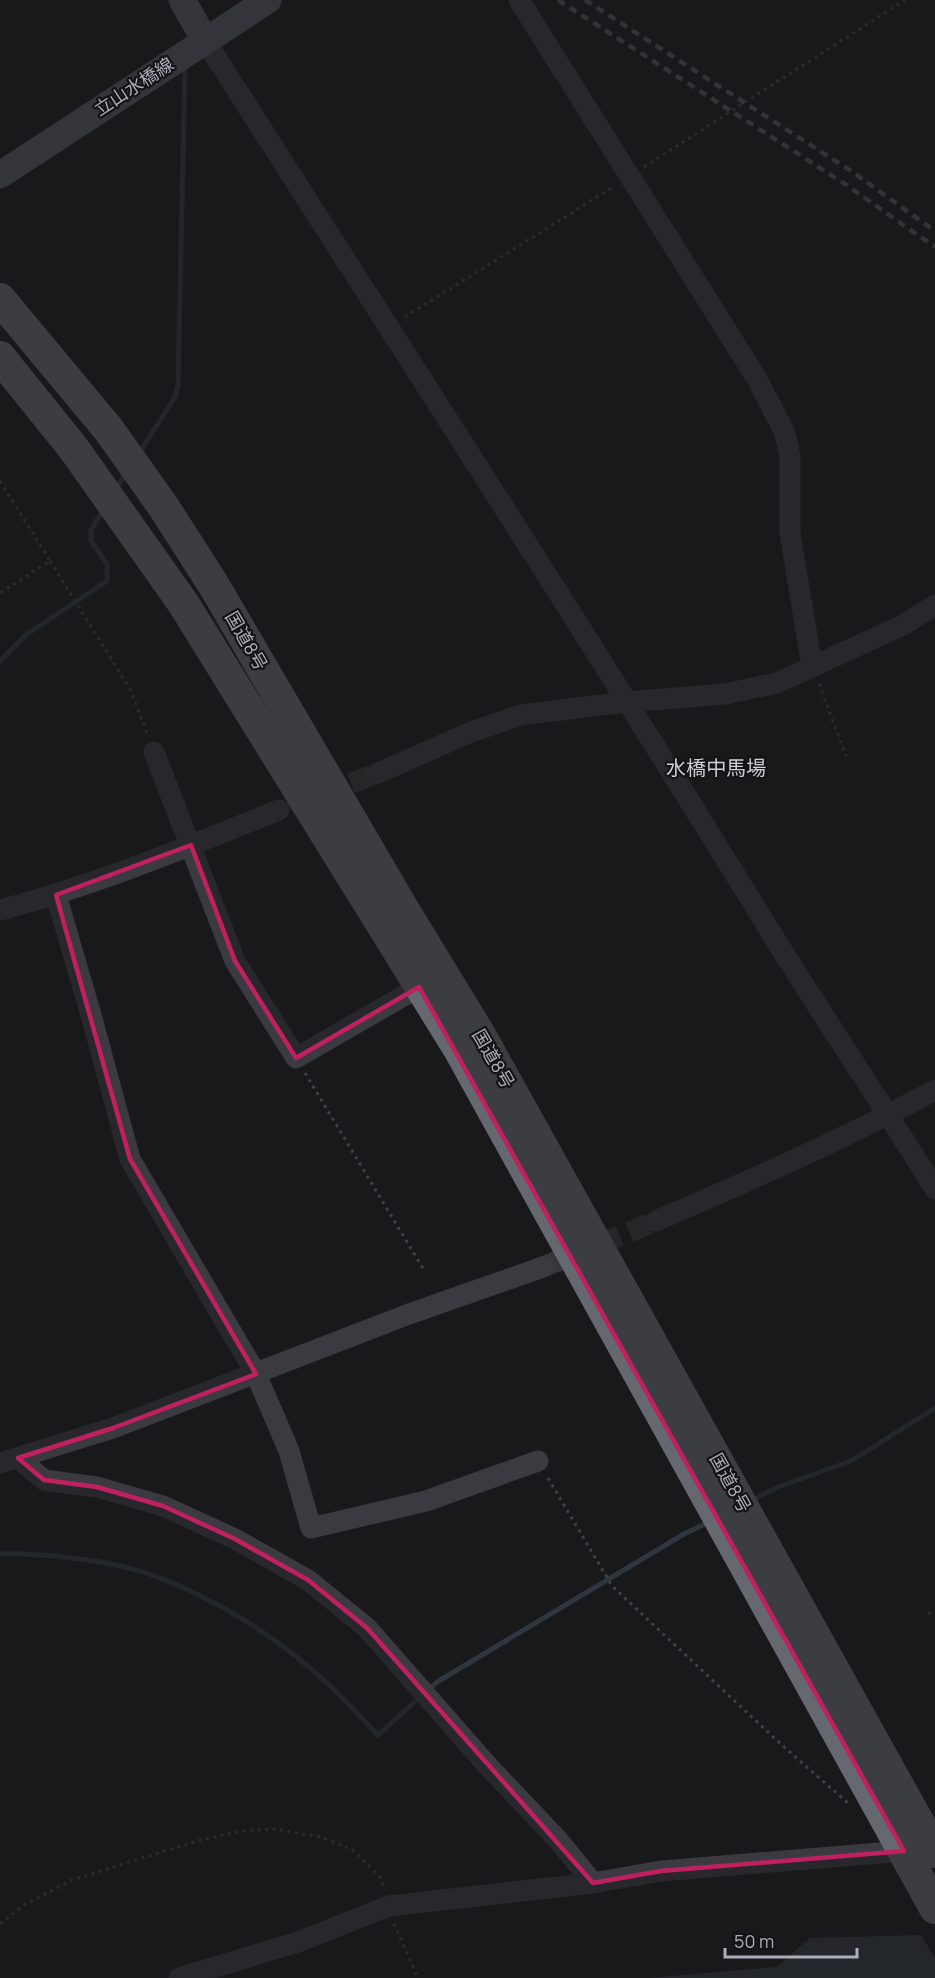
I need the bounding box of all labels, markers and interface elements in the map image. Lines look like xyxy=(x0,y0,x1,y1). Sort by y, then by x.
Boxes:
street label: 立山水橋線 xyxy=(89,52,178,121)
street label: 国道8号 xyxy=(220,607,273,674)
district label: 水橋中馬場 xyxy=(666,754,766,781)
street label: 国道8号 xyxy=(467,1025,520,1092)
street label: 国道8号 xyxy=(705,1449,757,1517)
scale bar xyxy=(725,1921,857,1959)
text: 50 m xyxy=(734,1929,774,1953)

